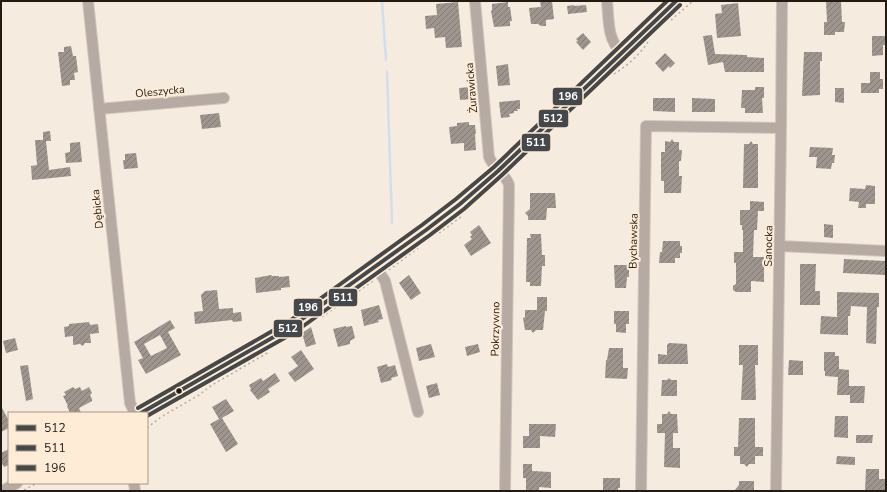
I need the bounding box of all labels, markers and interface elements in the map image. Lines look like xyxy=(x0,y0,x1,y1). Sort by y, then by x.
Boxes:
street label: Żurawicka xyxy=(462,62,481,114)
street label: Oleszycka xyxy=(135,82,186,101)
line badge: 196 xyxy=(552,87,583,106)
text: 196 xyxy=(558,89,578,104)
line badge: 512 xyxy=(538,109,569,128)
text: 512 xyxy=(543,111,563,126)
line badge: 511 xyxy=(521,133,551,152)
text: 511 xyxy=(526,135,546,150)
street label: Dębicka xyxy=(88,188,107,229)
street label: Bychawska xyxy=(626,213,641,269)
street label: Sanocka xyxy=(761,225,776,267)
line badge: 511 xyxy=(328,288,358,307)
text: 511 xyxy=(333,290,353,305)
line badge: 196 xyxy=(293,298,323,317)
text: 196 xyxy=(298,300,318,315)
street label: Pokrzywno xyxy=(488,301,503,357)
line badge: 512 xyxy=(273,319,303,338)
text: 512 xyxy=(278,321,298,336)
unlabelled marker xyxy=(174,386,184,396)
legend xyxy=(8,412,148,484)
text: 512 xyxy=(44,420,66,436)
text: 511 xyxy=(44,440,66,456)
text: 196 xyxy=(44,460,66,476)

